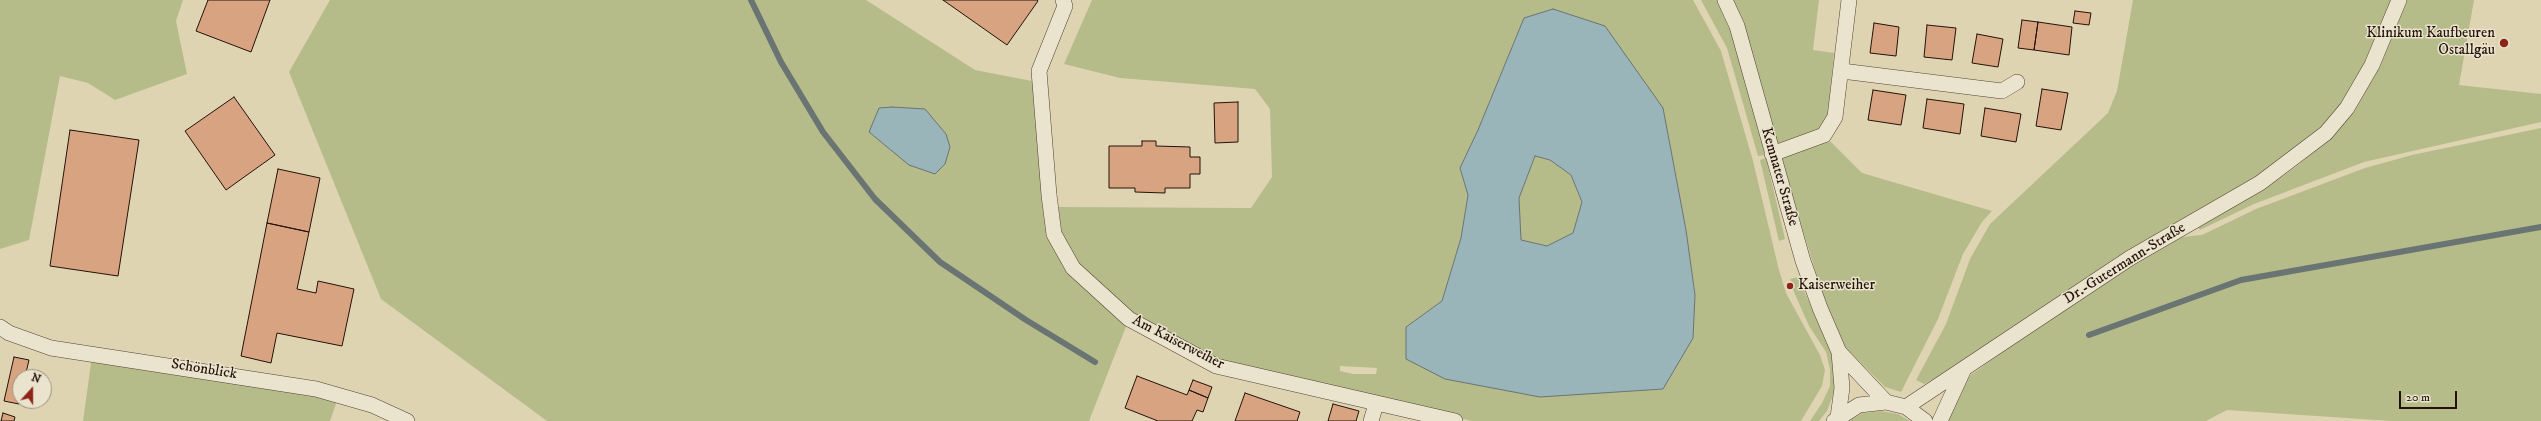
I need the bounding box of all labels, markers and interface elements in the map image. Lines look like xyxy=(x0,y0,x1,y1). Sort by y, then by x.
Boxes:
place label: Klinikum Kaufbeuren Ostallgäu xyxy=(2366,25,2495,60)
marker: Klinikum Kaufbeuren Ostallgäu xyxy=(2498,37,2510,49)
street label: Kemnater Straße xyxy=(1756,126,1802,228)
street label: Dr.-Gutermann-Straße xyxy=(2061,219,2189,309)
place label: Kaiserweiher xyxy=(1798,277,1875,295)
marker: Kaiserweiher xyxy=(1785,281,1795,291)
street label: Am Kaiserweiher xyxy=(1129,312,1227,374)
street label: Schönblick xyxy=(170,356,238,384)
north arrow xyxy=(12,369,52,409)
text: N xyxy=(29,371,43,387)
scale bar xyxy=(2401,383,2459,409)
text: 20 m xyxy=(2406,390,2430,405)

